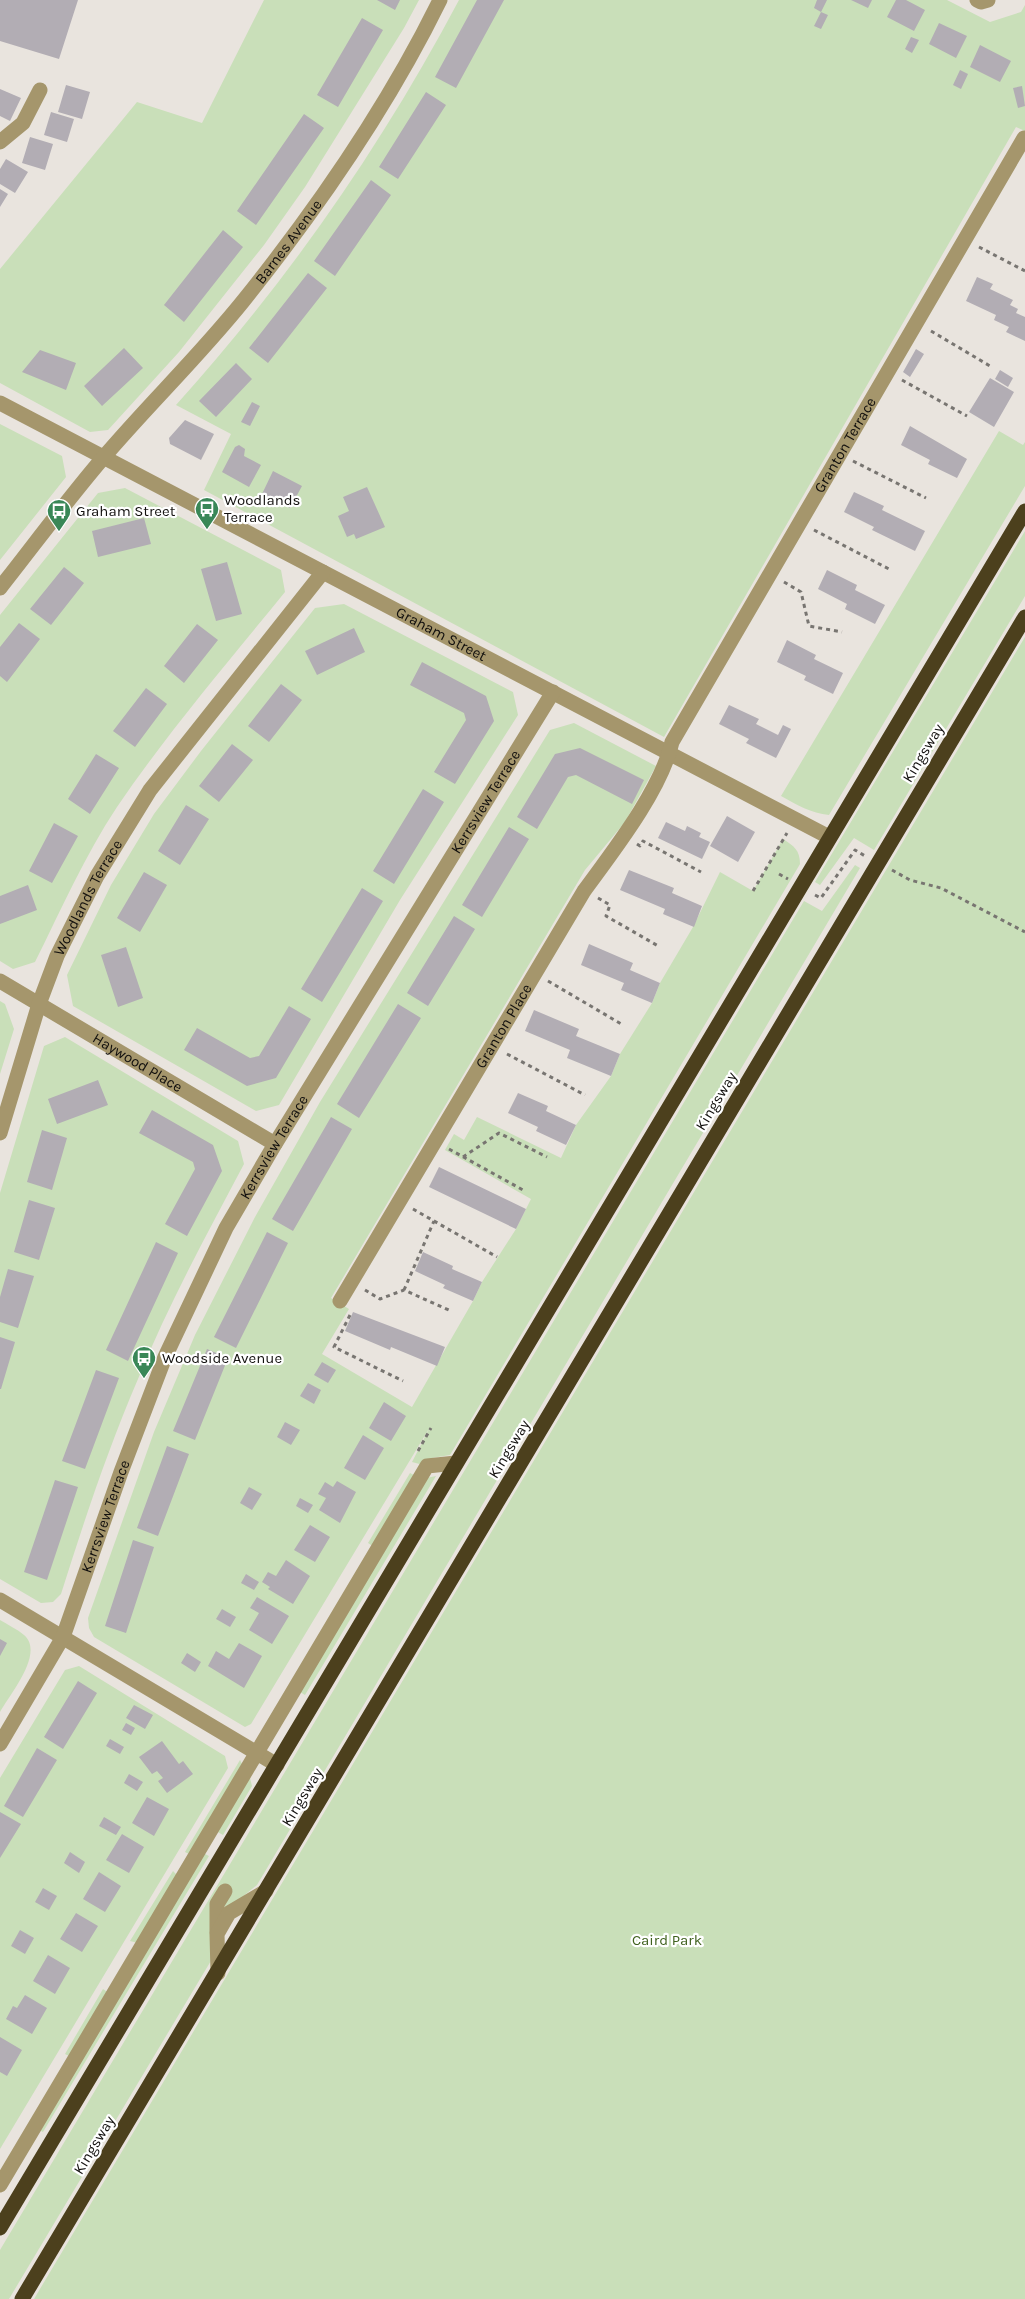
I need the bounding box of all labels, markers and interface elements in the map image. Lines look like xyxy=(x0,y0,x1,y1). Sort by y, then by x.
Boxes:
street label: Barnes Avenue xyxy=(251,196,326,288)
street label: Granton Terrace xyxy=(810,394,880,496)
place label: Woodlands Terrace xyxy=(224,491,301,526)
bus stop icon: Woodlands Terrace xyxy=(194,496,220,530)
bus stop icon: Graham Street xyxy=(46,498,72,532)
place label: Graham Street xyxy=(76,502,176,520)
street label: Graham Street xyxy=(393,603,490,665)
street label: Kingsway xyxy=(899,720,947,786)
street label: Kerrsview Terrace xyxy=(447,747,524,857)
street label: Woodlands Terrace xyxy=(50,836,126,959)
street label: Granton Place xyxy=(472,981,536,1071)
street label: Haywood Place xyxy=(89,1029,186,1096)
street label: Kingsway xyxy=(692,1068,740,1134)
street label: Kerrsview Terrace xyxy=(236,1092,312,1202)
bus stop icon: Woodside Avenue xyxy=(131,1345,157,1379)
place label: Woodside Avenue xyxy=(162,1349,282,1367)
street label: Kingsway xyxy=(485,1416,533,1482)
street label: Kerrsview Terrace xyxy=(77,1457,134,1575)
street label: Kingsway xyxy=(278,1764,326,1830)
park label: Caird Park xyxy=(632,1931,702,1949)
street label: Kingsway xyxy=(70,2112,118,2178)

